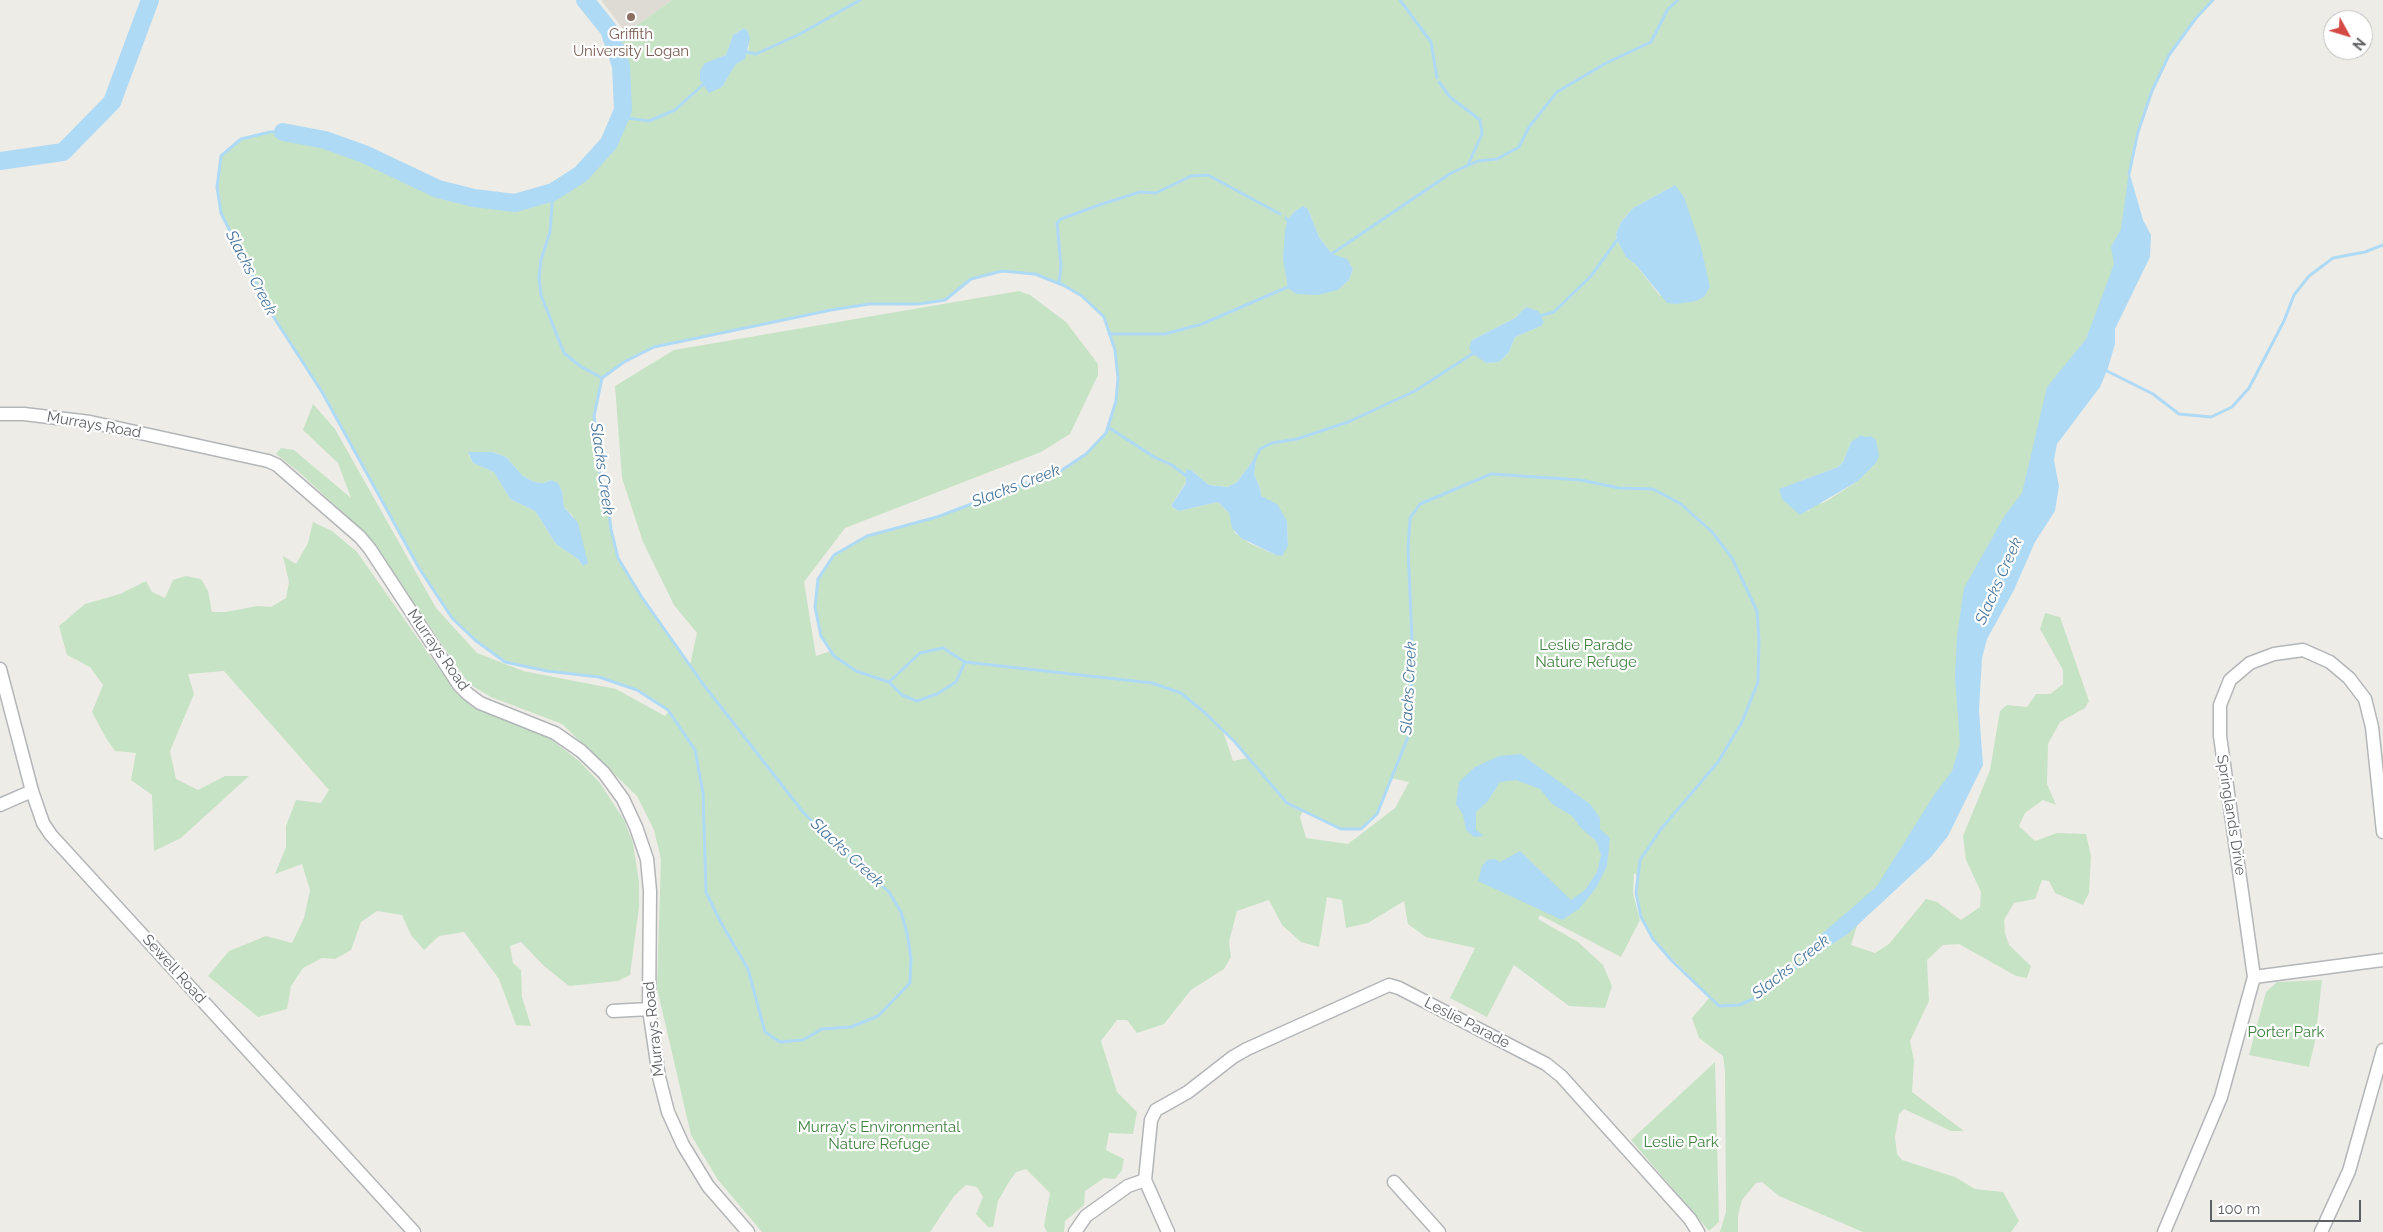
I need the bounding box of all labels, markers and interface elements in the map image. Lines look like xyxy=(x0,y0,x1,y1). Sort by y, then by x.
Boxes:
north arrow xyxy=(2323,10,2373,60)
marker: Griffith University Logan xyxy=(625,11,637,23)
place label: Griffith University Logan xyxy=(573,25,689,60)
text: N xyxy=(2349,35,2368,53)
water label: Slacks Creek xyxy=(221,227,281,319)
street label: Murrays Road xyxy=(45,408,143,442)
water label: Slacks Creek xyxy=(586,422,618,516)
water label: Slacks Creek xyxy=(969,460,1063,512)
water label: Slacks Creek xyxy=(1971,535,2027,627)
street label: Murrays Road xyxy=(403,606,473,694)
park label: Leslie Parade Nature Refuge xyxy=(1535,636,1637,671)
water label: Slacks Creek xyxy=(1397,641,1421,735)
street label: Springlands Drive xyxy=(2213,753,2249,877)
water label: Slacks Creek xyxy=(806,814,888,892)
street label: Sewell Road xyxy=(138,931,210,1007)
water label: Slacks Creek xyxy=(1748,931,1834,1003)
street label: Murrays Road xyxy=(640,981,668,1077)
street label: Leslie Parade xyxy=(1421,994,1513,1052)
park label: Porter Park xyxy=(2248,1023,2324,1041)
park label: Murray's Environmental Nature Refuge xyxy=(798,1118,960,1153)
park label: Leslie Park xyxy=(1643,1133,1719,1151)
scale bar xyxy=(2213,1190,2364,1222)
text: 100 m xyxy=(2218,1200,2260,1218)

